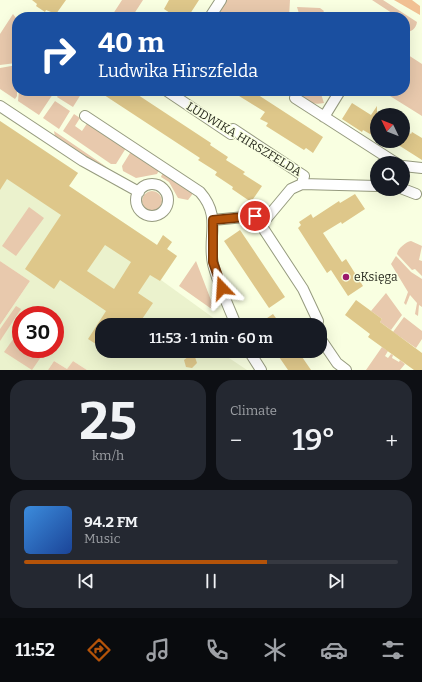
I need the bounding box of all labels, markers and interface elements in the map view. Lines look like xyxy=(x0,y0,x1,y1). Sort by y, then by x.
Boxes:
text: 40 m xyxy=(98,26,165,59)
icon: right xyxy=(32,28,84,80)
text: Ludwika Hirszfelda xyxy=(98,60,258,82)
street label: LUDWIKA HIRSZFELDA xyxy=(184,99,304,179)
north arrow xyxy=(370,108,410,148)
map controls xyxy=(370,108,410,196)
button: search xyxy=(370,156,410,196)
pin xyxy=(238,199,272,233)
icon: arrive xyxy=(244,205,266,227)
position arrow xyxy=(201,267,243,309)
place label: eKsięga xyxy=(354,270,398,284)
marker: eKsięga xyxy=(341,272,351,282)
speed limit sign: 30 xyxy=(12,306,64,358)
text: 11:53 · 1 min · 60 m xyxy=(149,329,273,347)
text: 25 xyxy=(79,390,137,453)
text: Climate xyxy=(230,403,277,418)
text: 19° xyxy=(292,422,335,458)
text: − xyxy=(230,427,242,454)
text: + xyxy=(385,427,398,454)
text: km/h xyxy=(92,448,124,463)
text: 94.2 FM xyxy=(84,513,138,531)
text: Music xyxy=(84,531,120,546)
icon: previous xyxy=(75,570,97,592)
icon: pause xyxy=(200,570,222,592)
icon: next xyxy=(325,570,347,592)
icon: directions xyxy=(85,636,113,664)
icon: music xyxy=(144,636,172,664)
icon: phone xyxy=(203,636,231,664)
icon: climate xyxy=(261,636,289,664)
icon: car xyxy=(320,636,348,664)
icon: filters xyxy=(379,636,407,664)
text: 11:52 xyxy=(15,639,55,661)

